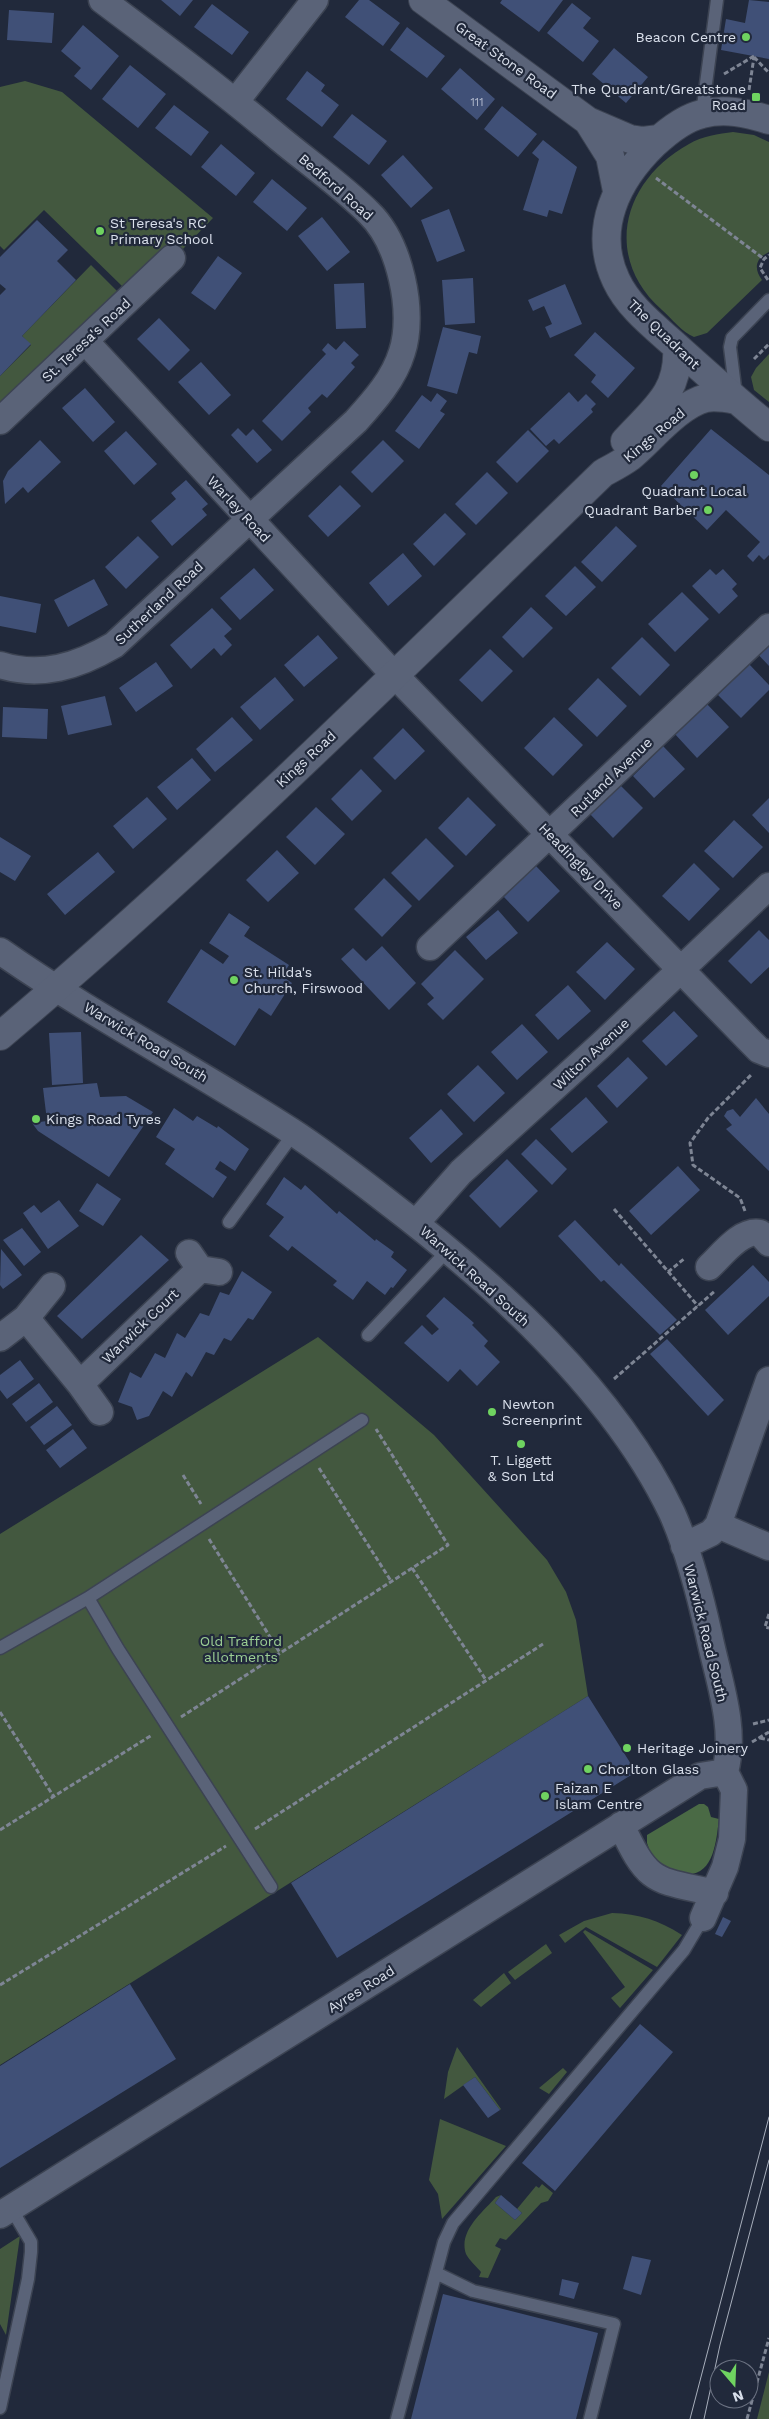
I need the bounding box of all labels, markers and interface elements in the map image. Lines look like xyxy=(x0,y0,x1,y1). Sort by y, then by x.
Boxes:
street label: Great Stone Road xyxy=(452,18,560,102)
place label: Beacon Centre xyxy=(635,29,736,45)
marker: Beacon Centre xyxy=(740,31,752,43)
place label: The Quadrant/Greatstone Road xyxy=(571,81,746,113)
marker: The Quadrant/Greatstone Road xyxy=(750,91,762,103)
house number: 111 xyxy=(471,96,483,109)
street label: Bedford Road xyxy=(296,150,376,224)
place label: St Teresa's RC Primary School xyxy=(110,215,214,247)
marker: St Teresa's RC Primary School xyxy=(94,225,106,237)
street label: St. Teresa's Road xyxy=(38,295,134,385)
street label: The Quadrant xyxy=(625,296,703,372)
street label: Kings Road xyxy=(620,405,688,465)
marker: Quadrant Local xyxy=(688,469,700,481)
street label: Warley Road xyxy=(204,473,274,545)
place label: Quadrant Local xyxy=(641,483,747,499)
place label: Quadrant Barber xyxy=(584,502,698,518)
marker: Quadrant Barber xyxy=(702,504,714,516)
street label: Sutherland Road xyxy=(112,558,206,648)
street label: Kings Road xyxy=(273,727,339,791)
street label: Rutland Avenue xyxy=(567,734,655,820)
street label: Headingley Drive xyxy=(536,820,626,912)
place label: St. Hilda's Church, Firswood xyxy=(244,964,363,996)
marker: St. Hilda's Church, Firswood xyxy=(228,974,240,986)
street label: Warwick Road South xyxy=(81,999,211,1085)
street label: Wilton Avenue xyxy=(550,1015,632,1093)
place label: Kings Road Tyres xyxy=(46,1111,161,1127)
marker: Kings Road Tyres xyxy=(30,1113,42,1125)
street label: Warwick Road South xyxy=(417,1223,533,1329)
street label: Warwick Court xyxy=(98,1285,182,1366)
place label: Newton Screenprint xyxy=(502,1396,582,1428)
marker: Newton Screenprint xyxy=(486,1406,498,1418)
marker: T. Liggett & Son Ltd xyxy=(515,1438,527,1450)
place label: T. Liggett & Son Ltd xyxy=(488,1452,554,1484)
street label: Warwick Road South xyxy=(681,1562,731,1704)
park label: Old Trafford allotments xyxy=(200,1633,282,1665)
place label: Heritage Joinery xyxy=(637,1740,749,1756)
marker: Heritage Joinery xyxy=(621,1742,633,1754)
place label: Chorlton Glass xyxy=(598,1761,699,1777)
marker: Chorlton Glass xyxy=(582,1763,594,1775)
place label: Faizan E Islam Centre xyxy=(555,1780,642,1812)
marker: Faizan E Islam Centre xyxy=(539,1790,551,1802)
street label: Ayres Road xyxy=(325,1962,397,2016)
north arrow xyxy=(709,2359,759,2409)
text: N xyxy=(731,2387,746,2406)

